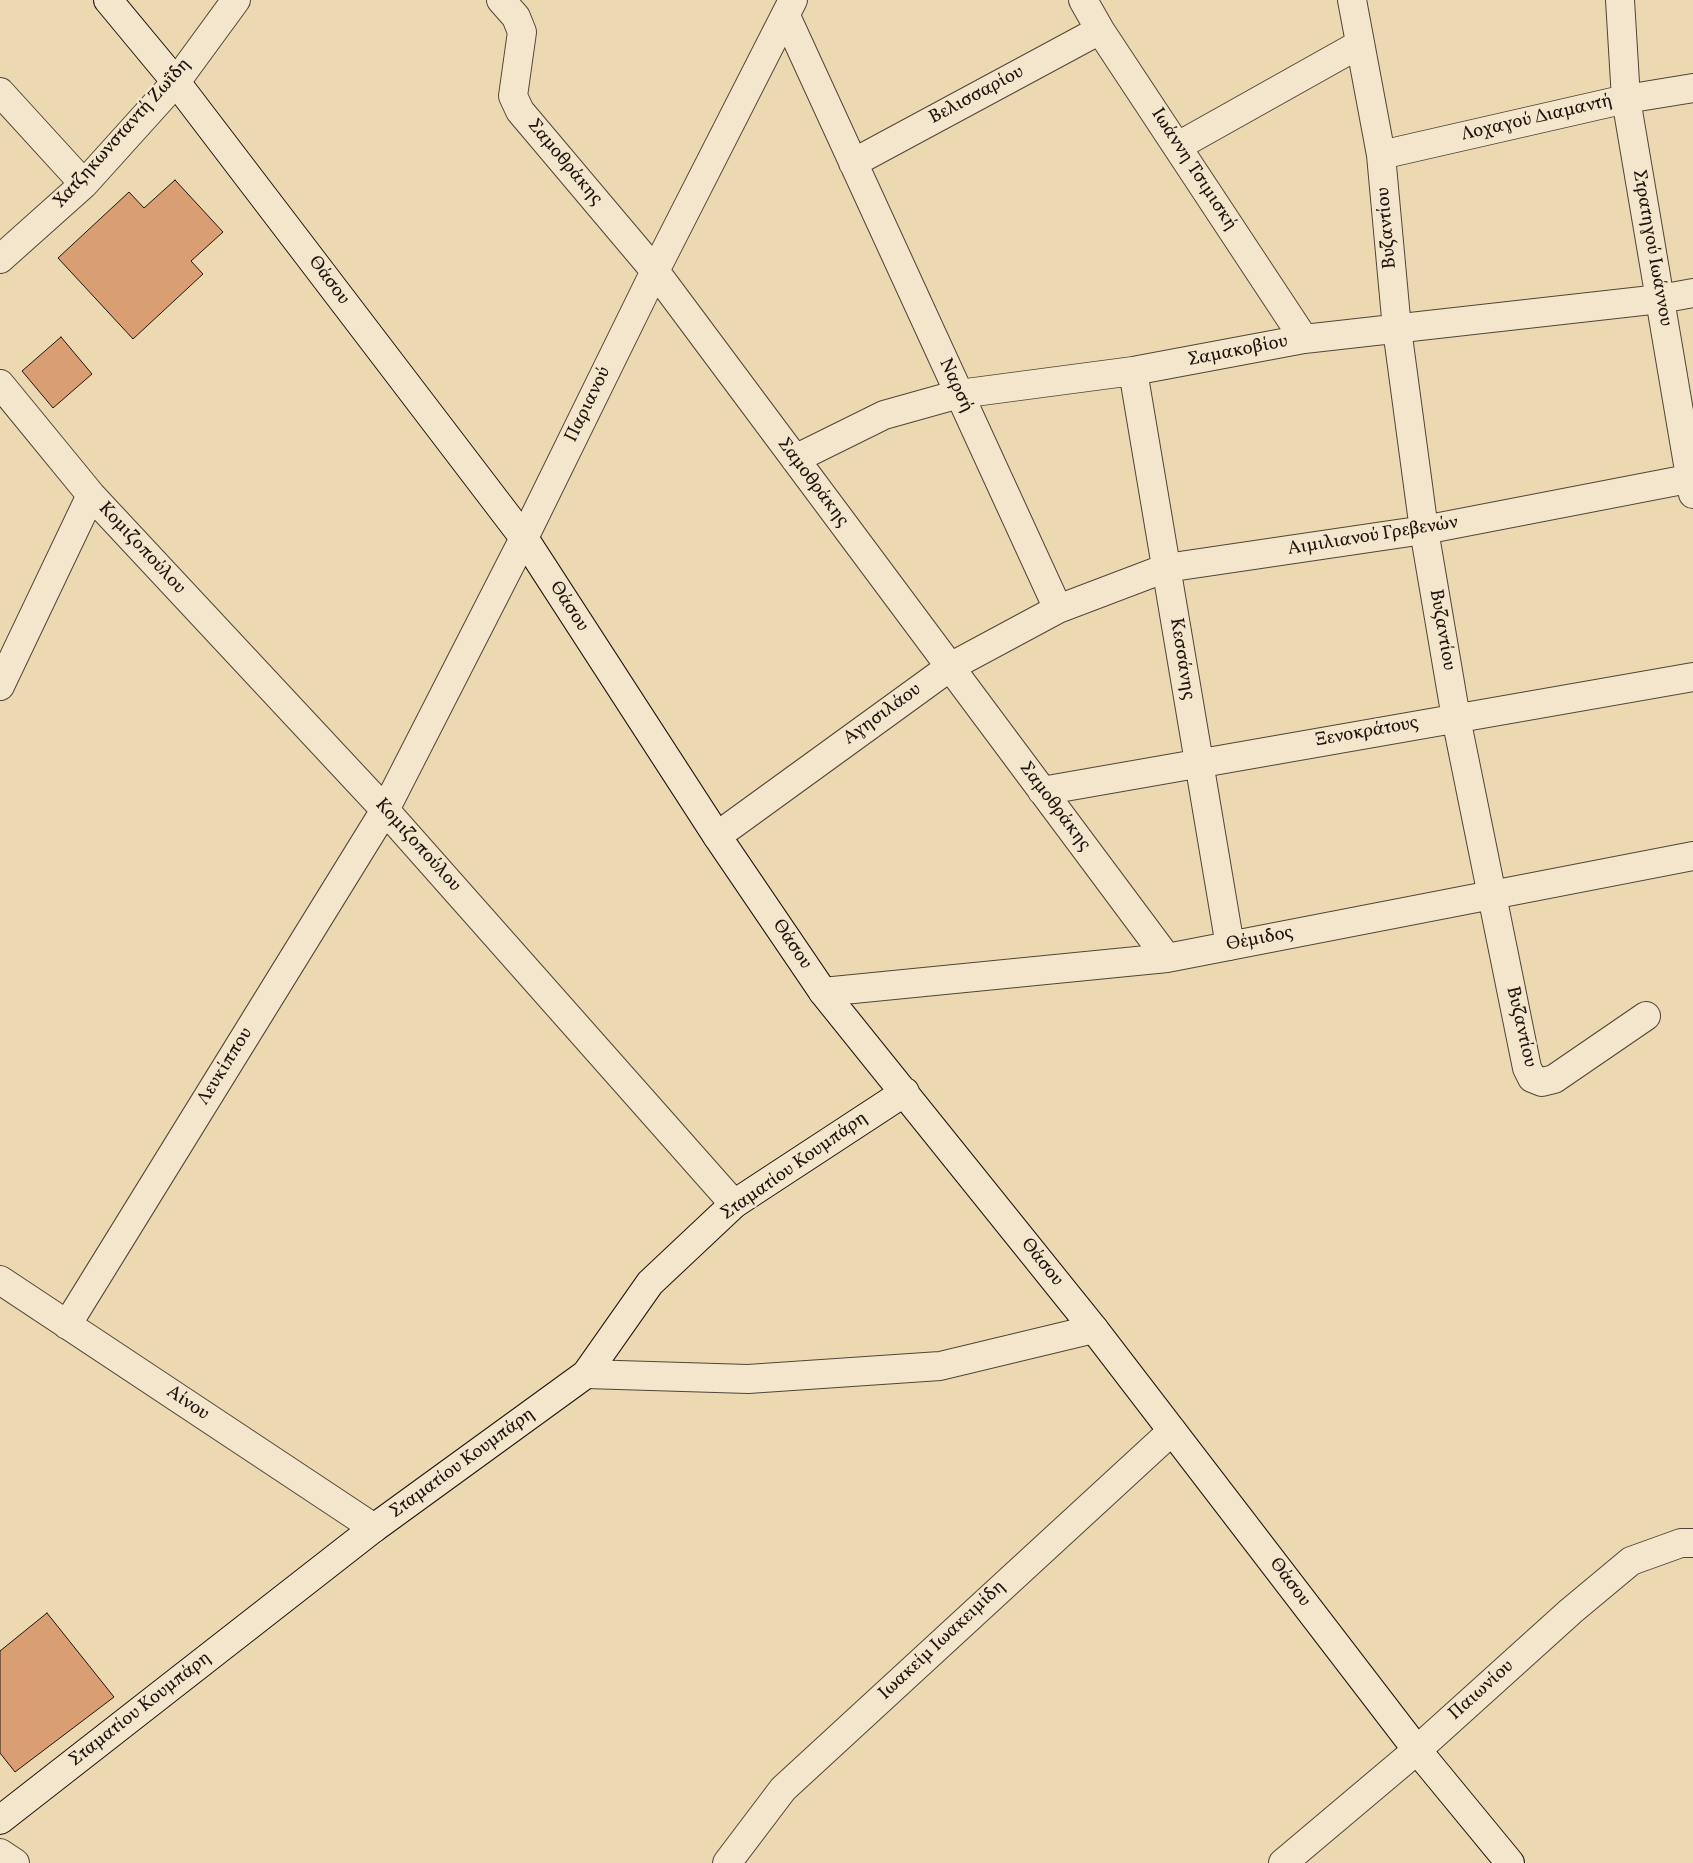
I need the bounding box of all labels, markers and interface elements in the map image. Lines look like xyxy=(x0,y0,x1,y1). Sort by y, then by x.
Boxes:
street label: Χατζηκωνσταντή Ζωΐδη xyxy=(50,54,196,214)
street label: Βελισσαρίου xyxy=(926,62,1028,130)
street label: Λοχαγού Διαμαντή xyxy=(1459,90,1615,148)
street label: Ιωάννη Τσιμισκή xyxy=(1145,104,1241,236)
street label: Σαμοθράκης xyxy=(521,115,607,211)
street label: Στρατηγού Ιωάννου xyxy=(1626,168,1676,328)
street label: Βυζαντίου xyxy=(1373,186,1403,270)
street label: Θάσου xyxy=(302,252,354,310)
street label: Σαμακοβίου xyxy=(1186,331,1290,373)
street label: Ναρσή xyxy=(933,355,977,417)
street label: Παριανού xyxy=(561,364,617,446)
street label: Σαμοθράκης xyxy=(771,434,853,532)
street label: Κομιζοπούλου xyxy=(92,498,190,600)
street label: Αιμιλιανού Γρεβενών xyxy=(1286,512,1460,562)
street label: Θάσου xyxy=(543,578,593,636)
street label: Βυζαντίου xyxy=(1423,588,1459,672)
street label: Κεσσάνης xyxy=(1163,616,1199,702)
street label: Αγησιλάου xyxy=(840,679,926,751)
street label: Ξενοκράτους xyxy=(1314,713,1420,753)
street label: Σαμοθράκης xyxy=(1013,758,1095,856)
street label: Κομιζοπούλου xyxy=(369,795,465,897)
street label: Θάσου xyxy=(766,916,816,974)
street label: Θέμιδος xyxy=(1225,922,1295,958)
street label: Βυζαντίου xyxy=(1500,984,1540,1070)
street label: Λευκίππου xyxy=(193,1024,259,1110)
street label: Σταματίου Κουμπάρη xyxy=(717,1108,873,1226)
street label: Θάσου xyxy=(1015,1234,1067,1292)
street label: Αίνου xyxy=(161,1381,213,1427)
street label: Σταματίου Κουμπάρη xyxy=(386,1404,540,1524)
street label: Θάσου xyxy=(1263,1554,1315,1612)
street label: Ιωακείμ Ιωακειμίδη xyxy=(875,1576,1011,1706)
street label: Σταματίου Κουμπάρη xyxy=(65,1647,217,1773)
street label: Παιωνίου xyxy=(1445,1656,1519,1726)

